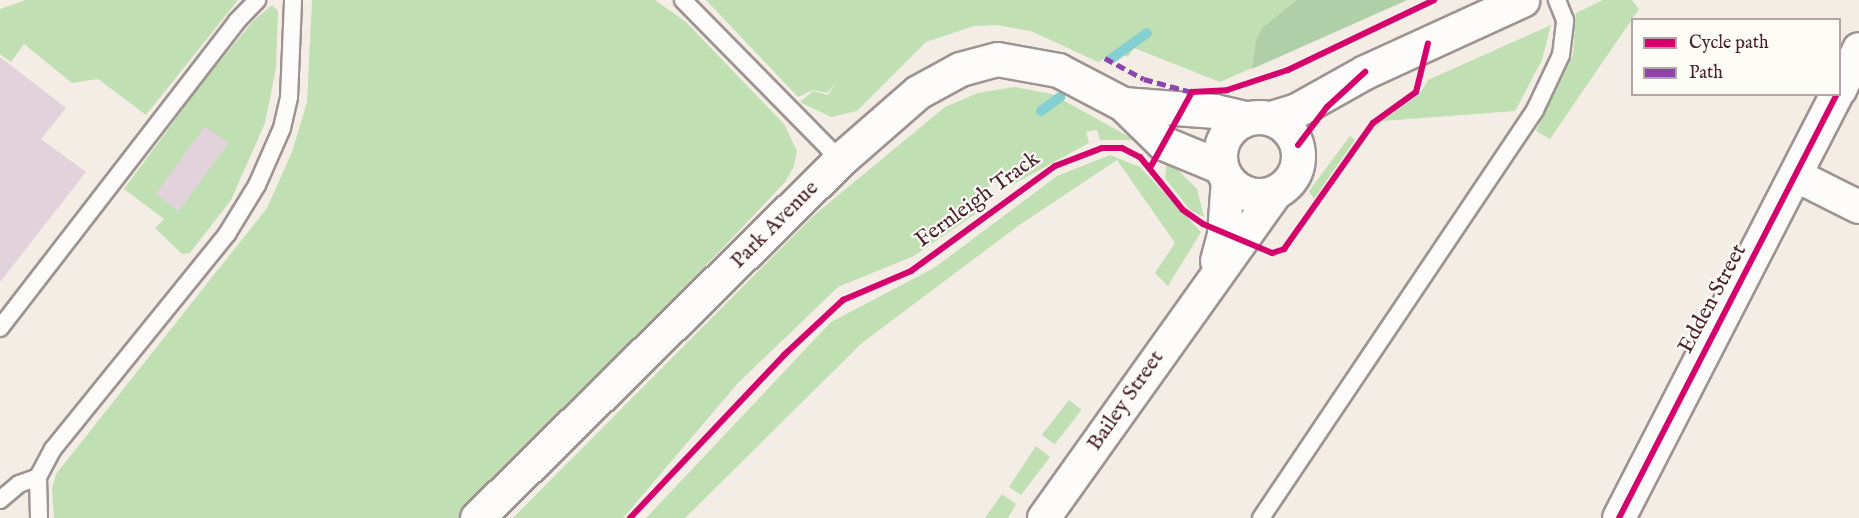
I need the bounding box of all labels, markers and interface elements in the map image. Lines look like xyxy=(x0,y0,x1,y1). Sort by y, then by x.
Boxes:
legend xyxy=(1631,18,1841,96)
text: Cycle path xyxy=(1689,32,1769,55)
text: Path xyxy=(1689,62,1723,85)
street label: Fernleigh Track xyxy=(911,146,1045,254)
street label: Park Avenue xyxy=(725,175,825,275)
street label: Edden Street xyxy=(1673,240,1753,358)
street label: Bailey Street xyxy=(1082,346,1170,456)

